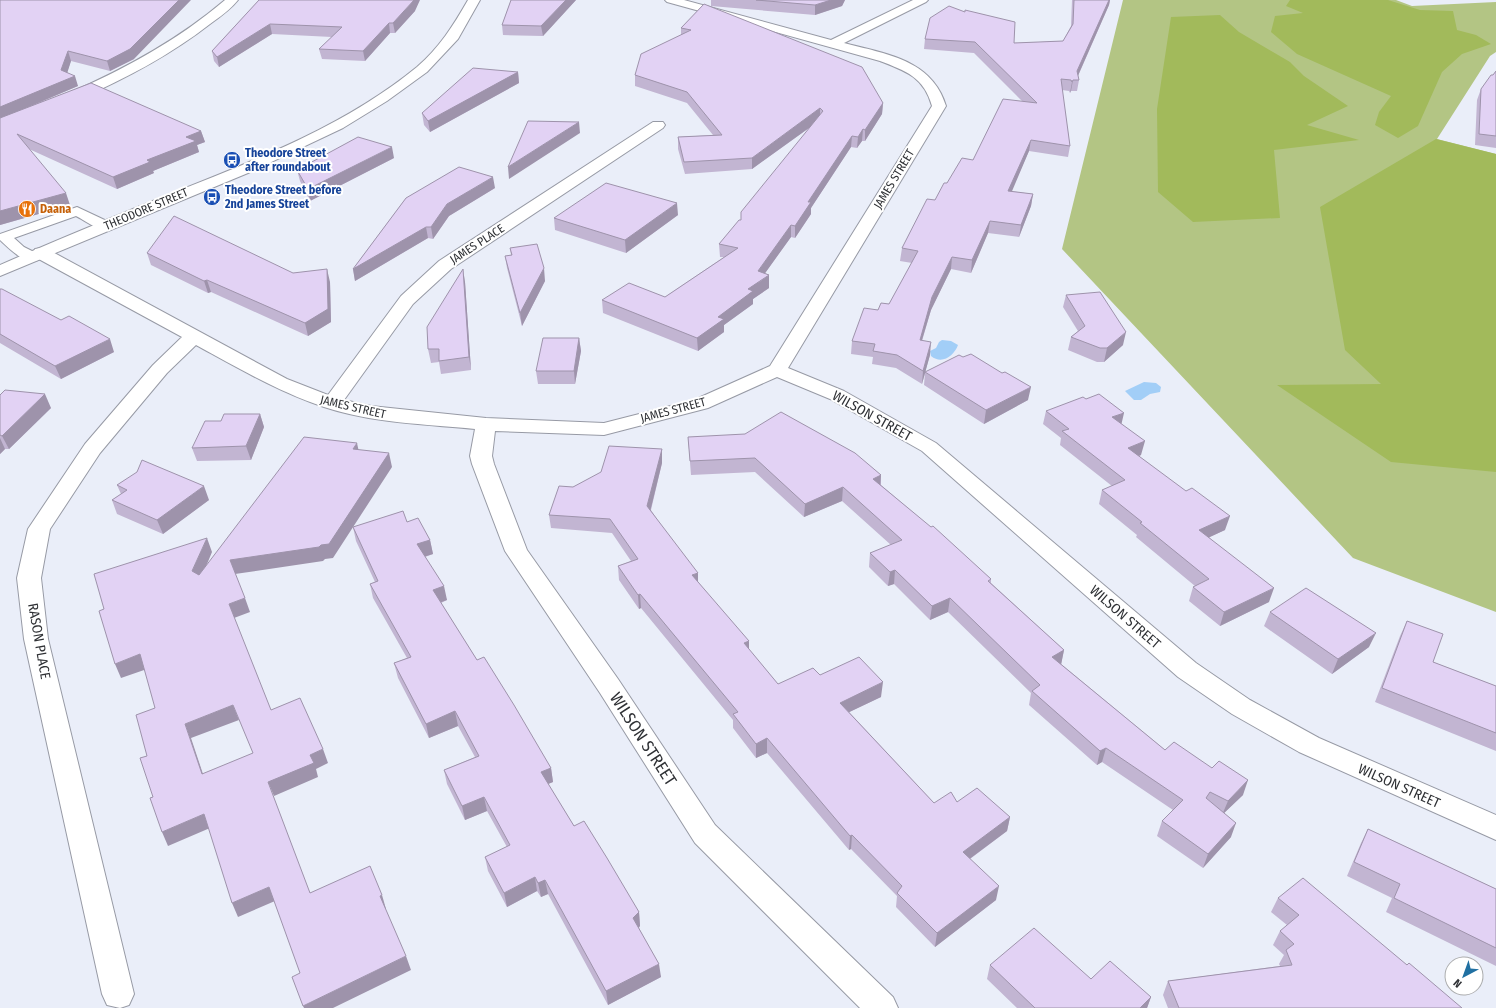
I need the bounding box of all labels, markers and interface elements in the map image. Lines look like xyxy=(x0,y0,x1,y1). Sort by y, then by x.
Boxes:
place label: Theodore Street after roundabout xyxy=(245,146,332,174)
street label: JAMES STREET xyxy=(871,146,917,211)
bus stop icon: Theodore Street after roundabout xyxy=(222,150,242,170)
place label: Theodore Street before 2nd James Street xyxy=(224,183,342,211)
street label: THEODORE STREET xyxy=(102,185,191,233)
bus stop icon: Theodore Street before 2nd James Street xyxy=(202,187,222,207)
restaurant icon: Daana xyxy=(17,199,37,219)
place label: Daana xyxy=(40,202,71,216)
street label: JAMES PLACE xyxy=(447,221,507,267)
street label: WILSON STREET xyxy=(829,387,915,445)
street label: JAMES STREET xyxy=(319,393,388,421)
street label: JAMES STREET xyxy=(639,394,708,425)
street label: WILSON STREET xyxy=(1086,582,1164,653)
street label: RASON PLACE xyxy=(24,602,54,681)
street label: WILSON STREET xyxy=(605,688,681,790)
street label: WILSON STREET xyxy=(1355,760,1443,812)
north arrow xyxy=(1444,956,1484,996)
text: N xyxy=(1451,976,1465,990)

